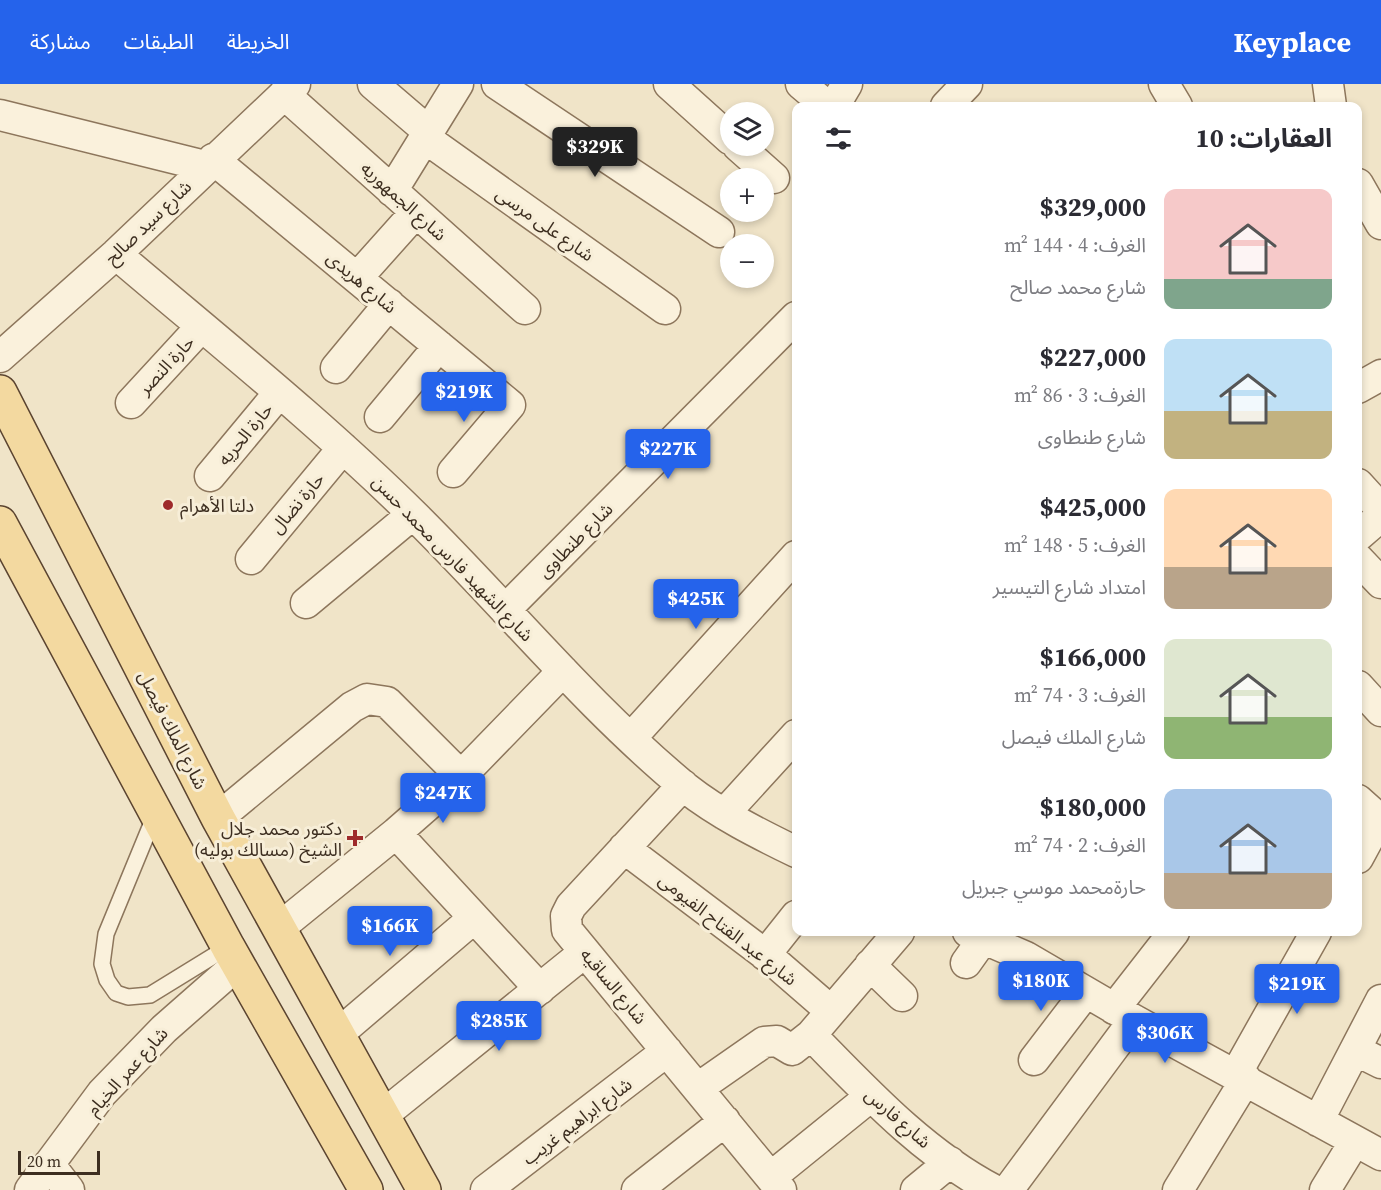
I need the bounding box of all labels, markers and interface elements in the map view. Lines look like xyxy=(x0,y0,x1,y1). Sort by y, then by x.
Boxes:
text: Keyplace xyxy=(1233,23,1351,61)
text: مشاركة xyxy=(30,27,91,56)
text: الطبقات xyxy=(124,27,194,56)
text: الخريطة xyxy=(227,27,290,56)
map controls xyxy=(720,102,774,288)
button: layers xyxy=(720,102,774,156)
text: العقارات: 10 xyxy=(1196,120,1332,156)
icon: filters xyxy=(822,122,855,155)
pin: $329K xyxy=(553,127,637,178)
text: $329K xyxy=(566,132,624,160)
street label: شارع الجمهوريه xyxy=(354,156,452,248)
button: + xyxy=(720,168,774,222)
street label: شارع سيد صالح xyxy=(99,174,198,271)
street label: شارع على مرسى xyxy=(490,181,599,269)
text: $329,000 xyxy=(1040,189,1146,225)
icon: home xyxy=(1212,213,1284,285)
text: الغرف: 4 · 144 m² xyxy=(1004,231,1146,259)
button: − xyxy=(720,234,774,288)
street label: شارع هريدى xyxy=(320,245,403,320)
text: شارع محمد صالح xyxy=(1010,273,1146,301)
street label: حارة النصر xyxy=(131,330,200,401)
text: $227,000 xyxy=(1040,339,1146,375)
icon: home xyxy=(1212,363,1284,435)
pin: $219K xyxy=(422,372,506,423)
text: $219K xyxy=(435,377,493,405)
text: الغرف: 3 · 86 m² xyxy=(1014,381,1146,409)
street label: حارة الحريه xyxy=(212,397,278,471)
text: شارع طنطاوى xyxy=(1038,423,1146,451)
pin: $227K xyxy=(626,429,710,480)
text: $227K xyxy=(639,434,697,462)
street label: حارة نضال xyxy=(264,467,330,539)
street label: شارع الشهيد فارس محمد حسن xyxy=(365,469,539,648)
text: $425,000 xyxy=(1040,489,1146,525)
place label: دلتا الأهرام xyxy=(180,493,254,520)
street label: شارع طنطاوى xyxy=(532,497,620,585)
marker: دلتا الأهرام xyxy=(161,498,175,512)
icon: home xyxy=(1212,513,1284,585)
text: الغرف: 5 · 148 m² xyxy=(1004,531,1146,559)
text: امتداد شارع التيسير xyxy=(993,573,1146,601)
pin: $425K xyxy=(654,579,738,630)
text: $425K xyxy=(667,584,725,612)
text: $166,000 xyxy=(1040,639,1146,675)
icon: home xyxy=(1212,663,1284,735)
street label: شارع الملك فيصل xyxy=(131,666,214,794)
text: الغرف: 3 · 74 m² xyxy=(1014,681,1146,709)
text: شارع الملك فيصل xyxy=(1002,723,1146,751)
pin: $247K xyxy=(401,773,485,824)
text: $247K xyxy=(414,778,472,806)
text: $180,000 xyxy=(1040,789,1146,825)
icon: home xyxy=(1212,813,1284,885)
place label: دكتور محمد جلال الشيخ (مسالك بوليه) xyxy=(194,816,342,863)
marker: دكتور محمد جلال الشيخ (مسالك بوليه) xyxy=(346,829,364,847)
text: الغرف: 2 · 74 m² xyxy=(1014,831,1146,859)
street label: شارع عبد الفتاح الفيومى xyxy=(652,867,803,993)
text: حارةمحمد موسي جبريل xyxy=(962,873,1146,901)
pin: $166K xyxy=(348,906,432,957)
text: $166K xyxy=(361,911,419,939)
street label: شارع الساقيه xyxy=(573,943,653,1031)
pin: $180K xyxy=(999,961,1083,1012)
pin: $219K xyxy=(1255,964,1339,1015)
text: $180K xyxy=(1012,966,1070,994)
text: $219K xyxy=(1268,969,1326,997)
pin: $285K xyxy=(457,1001,541,1052)
text: $285K xyxy=(470,1006,528,1034)
pin: $306K xyxy=(1123,1013,1207,1064)
text: $306K xyxy=(1136,1018,1194,1046)
street label: شارع عمر الخيام xyxy=(81,1021,175,1122)
street label: شارع ابراهيم غريب xyxy=(517,1071,638,1172)
street label: شارع فارس xyxy=(858,1082,937,1155)
scale bar xyxy=(18,1148,100,1176)
text: 20 m xyxy=(27,1150,61,1172)

